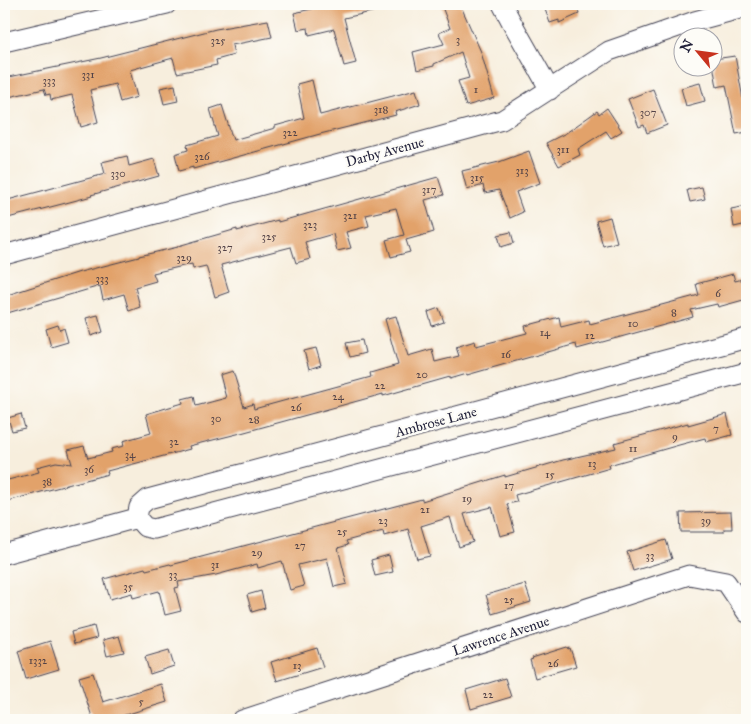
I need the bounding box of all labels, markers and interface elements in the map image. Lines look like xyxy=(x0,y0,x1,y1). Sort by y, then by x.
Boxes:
north arrow xyxy=(674,28,724,78)
house number: 3 xyxy=(456,33,460,46)
house number: 325 xyxy=(211,34,225,47)
text: N xyxy=(677,37,697,55)
house number: 331 xyxy=(81,68,95,81)
house number: 333 xyxy=(42,74,56,87)
house number: 1 xyxy=(474,83,478,96)
house number: 318 xyxy=(374,103,388,116)
house number: 307 xyxy=(640,106,656,119)
house number: 322 xyxy=(282,126,298,139)
street label: Darby Avenue xyxy=(344,133,426,171)
house number: 311 xyxy=(556,143,570,156)
house number: 326 xyxy=(194,150,210,163)
house number: 313 xyxy=(515,164,529,177)
house number: 330 xyxy=(110,167,126,180)
house number: 315 xyxy=(470,171,484,184)
house number: 317 xyxy=(422,183,436,196)
house number: 321 xyxy=(343,209,357,222)
house number: 323 xyxy=(303,218,317,231)
house number: 325 xyxy=(262,230,276,243)
house number: 327 xyxy=(217,241,233,254)
house number: 329 xyxy=(176,251,192,264)
house number: 333 xyxy=(95,272,109,285)
house number: 6 xyxy=(715,287,721,300)
house number: 8 xyxy=(671,306,677,319)
house number: 10 xyxy=(628,317,638,330)
house number: 14 xyxy=(540,326,551,339)
house number: 12 xyxy=(585,329,595,342)
house number: 16 xyxy=(501,348,511,361)
house number: 20 xyxy=(416,368,428,381)
house number: 22 xyxy=(375,379,386,392)
house number: 24 xyxy=(332,390,345,403)
house number: 26 xyxy=(290,401,302,414)
street label: Ambrose Lane xyxy=(392,403,479,441)
house number: 30 xyxy=(211,412,221,425)
house number: 28 xyxy=(248,413,260,426)
house number: 7 xyxy=(713,422,719,435)
house number: 9 xyxy=(672,430,678,443)
house number: 32 xyxy=(169,435,179,448)
house number: 11 xyxy=(629,442,637,455)
house number: 34 xyxy=(125,448,136,461)
house number: 13 xyxy=(588,457,596,470)
house number: 36 xyxy=(84,463,94,476)
house number: 15 xyxy=(545,468,555,481)
house number: 38 xyxy=(42,475,52,488)
house number: 17 xyxy=(504,479,514,492)
house number: 19 xyxy=(462,492,472,505)
house number: 21 xyxy=(420,503,430,516)
house number: 23 xyxy=(378,514,388,527)
house number: 39 xyxy=(701,514,711,527)
house number: 25 xyxy=(337,525,347,538)
house number: 27 xyxy=(295,539,306,552)
house number: 29 xyxy=(251,546,263,559)
house number: 33 xyxy=(646,549,654,562)
house number: 31 xyxy=(211,558,219,571)
house number: 33 xyxy=(169,568,177,581)
house number: 35 xyxy=(123,580,133,593)
house number: 25 xyxy=(504,593,514,606)
street label: Lawrence Avenue xyxy=(450,612,552,660)
house number: 1332 xyxy=(29,654,48,667)
house number: 26 xyxy=(547,657,559,670)
house number: 13 xyxy=(293,659,301,672)
house number: 22 xyxy=(483,688,494,701)
house number: 5 xyxy=(138,695,144,708)

